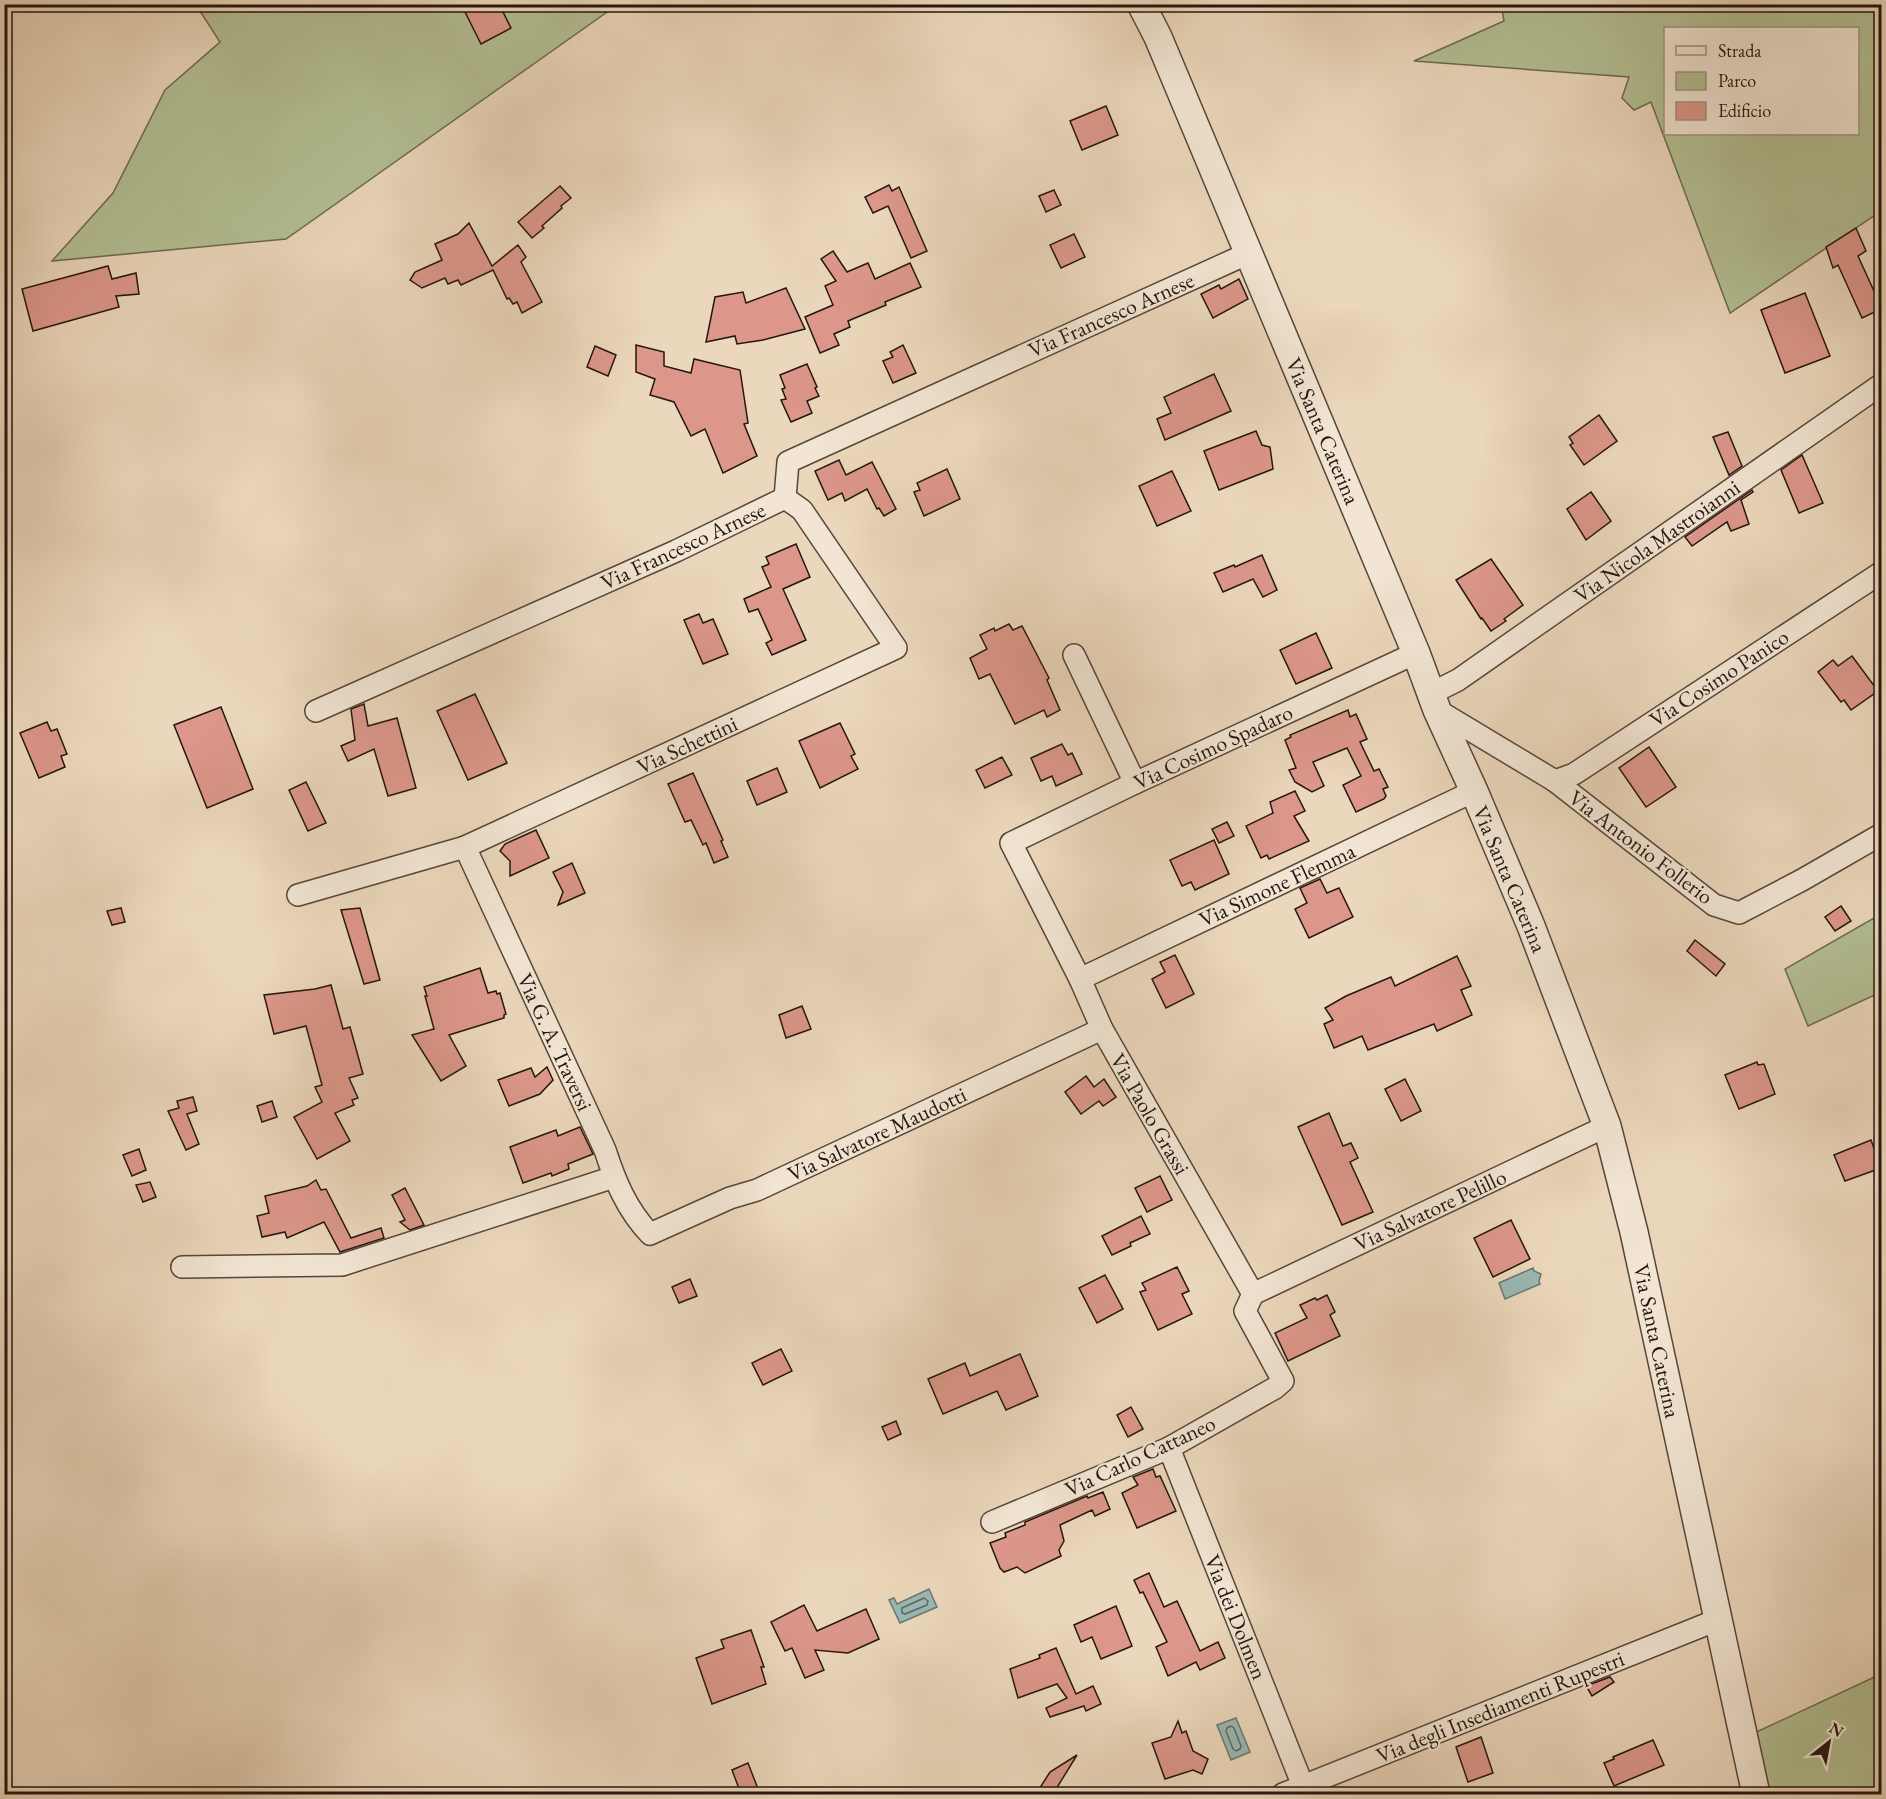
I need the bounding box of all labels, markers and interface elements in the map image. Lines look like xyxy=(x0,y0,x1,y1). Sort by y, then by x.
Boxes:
legend xyxy=(1664,27,1859,135)
text: Strada xyxy=(1718,39,1762,62)
text: Parco xyxy=(1718,69,1756,92)
text: Edificio xyxy=(1718,99,1771,122)
street label: Via Francesco Arnese xyxy=(1024,265,1199,365)
street label: Via Santa Caterina xyxy=(1279,353,1367,509)
street label: Via Nicola Mastroianni xyxy=(1568,473,1746,609)
street label: Via Francesco Arnese xyxy=(596,495,770,597)
street label: Via Cosimo Panico xyxy=(1644,622,1794,734)
street label: Via Cosimo Spadaro xyxy=(1129,697,1297,797)
street label: Via Schettini xyxy=(632,709,742,781)
street label: Via Antonio Follerio xyxy=(1563,783,1719,911)
street label: Via Santa Caterina xyxy=(1466,801,1554,957)
street label: Via Simone Flemma xyxy=(1194,836,1360,934)
street label: Via G. A. Traversi xyxy=(510,968,600,1116)
street label: Via Paolo Grassi xyxy=(1104,1048,1196,1180)
street label: Via Salvatore Maudotti xyxy=(783,1080,971,1188)
street label: Via Salvatore Pelillo xyxy=(1349,1162,1511,1258)
street label: Via Santa Caterina xyxy=(1627,1261,1688,1421)
street label: Via Carlo Cattaneo xyxy=(1060,1408,1220,1504)
street label: Via dei Dolmen xyxy=(1198,1550,1274,1684)
street label: Via degli Insediamenti Rupestri xyxy=(1372,1644,1628,1770)
north arrow xyxy=(1799,1712,1859,1772)
text: N xyxy=(1826,1717,1847,1742)

